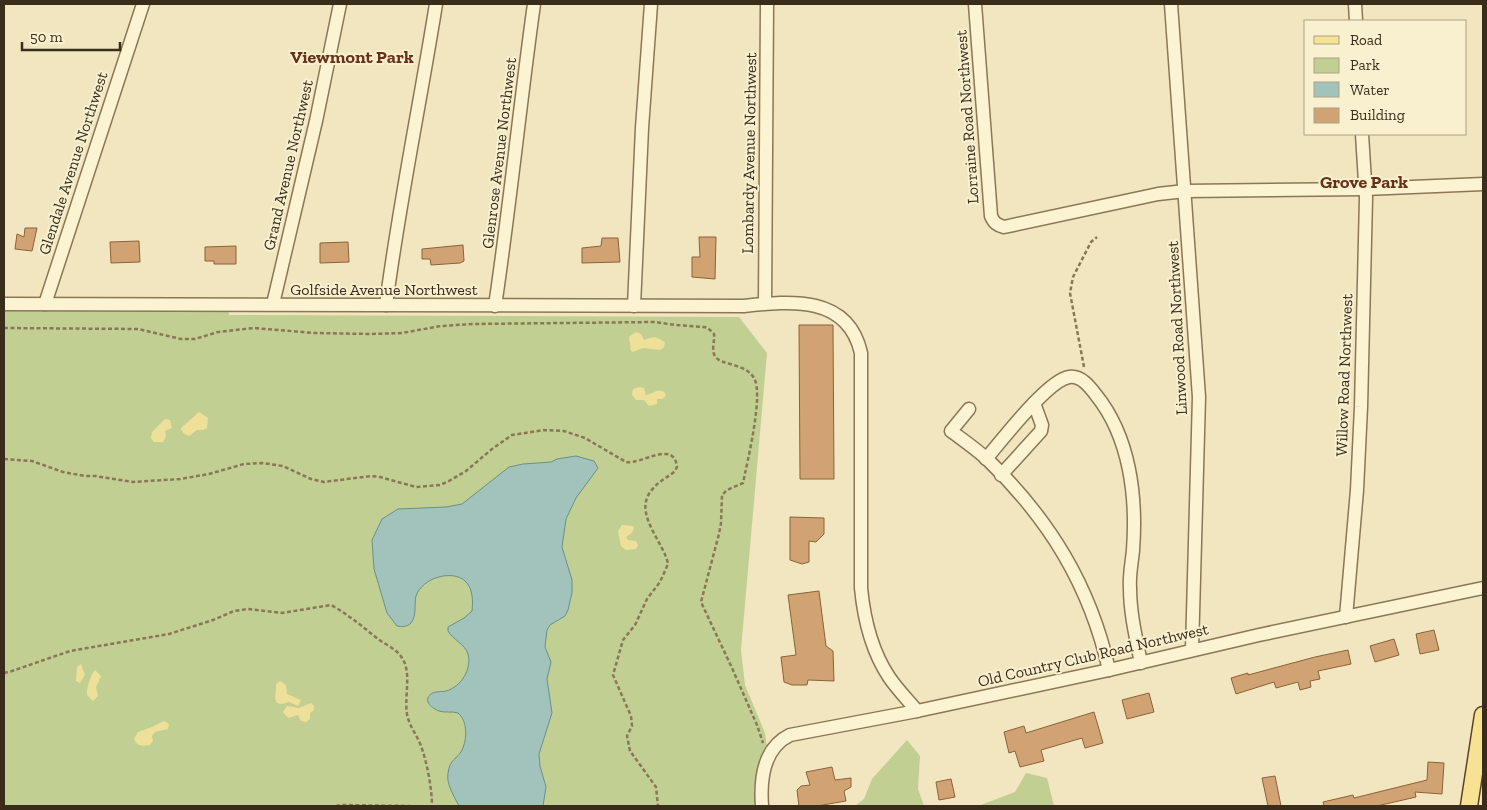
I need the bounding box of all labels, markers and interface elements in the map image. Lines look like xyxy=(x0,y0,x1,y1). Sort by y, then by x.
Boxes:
scale bar xyxy=(22,20,120,52)
legend xyxy=(1304,20,1467,135)
text: 50 m xyxy=(30,28,63,46)
street label: Lorraine Road Northwest xyxy=(951,29,983,205)
text: Road xyxy=(1350,31,1383,49)
district label: Viewmont Park xyxy=(290,46,414,68)
street label: Lombardy Avenue Northwest xyxy=(738,52,760,254)
street label: Glenrose Avenue Northwest xyxy=(478,56,520,250)
text: Park xyxy=(1350,56,1380,74)
street label: Glendale Avenue Northwest xyxy=(34,69,112,257)
street label: Grand Avenue Northwest xyxy=(259,78,317,252)
text: Water xyxy=(1350,81,1390,99)
text: Building xyxy=(1350,106,1405,124)
district label: Grove Park xyxy=(1320,171,1408,193)
street label: Linwood Road Northwest xyxy=(1163,240,1191,416)
street label: Golfside Avenue Northwest xyxy=(290,280,478,299)
street label: Willow Road Northwest xyxy=(1332,293,1356,457)
street label: Old Country Club Road Northwest xyxy=(976,619,1210,691)

